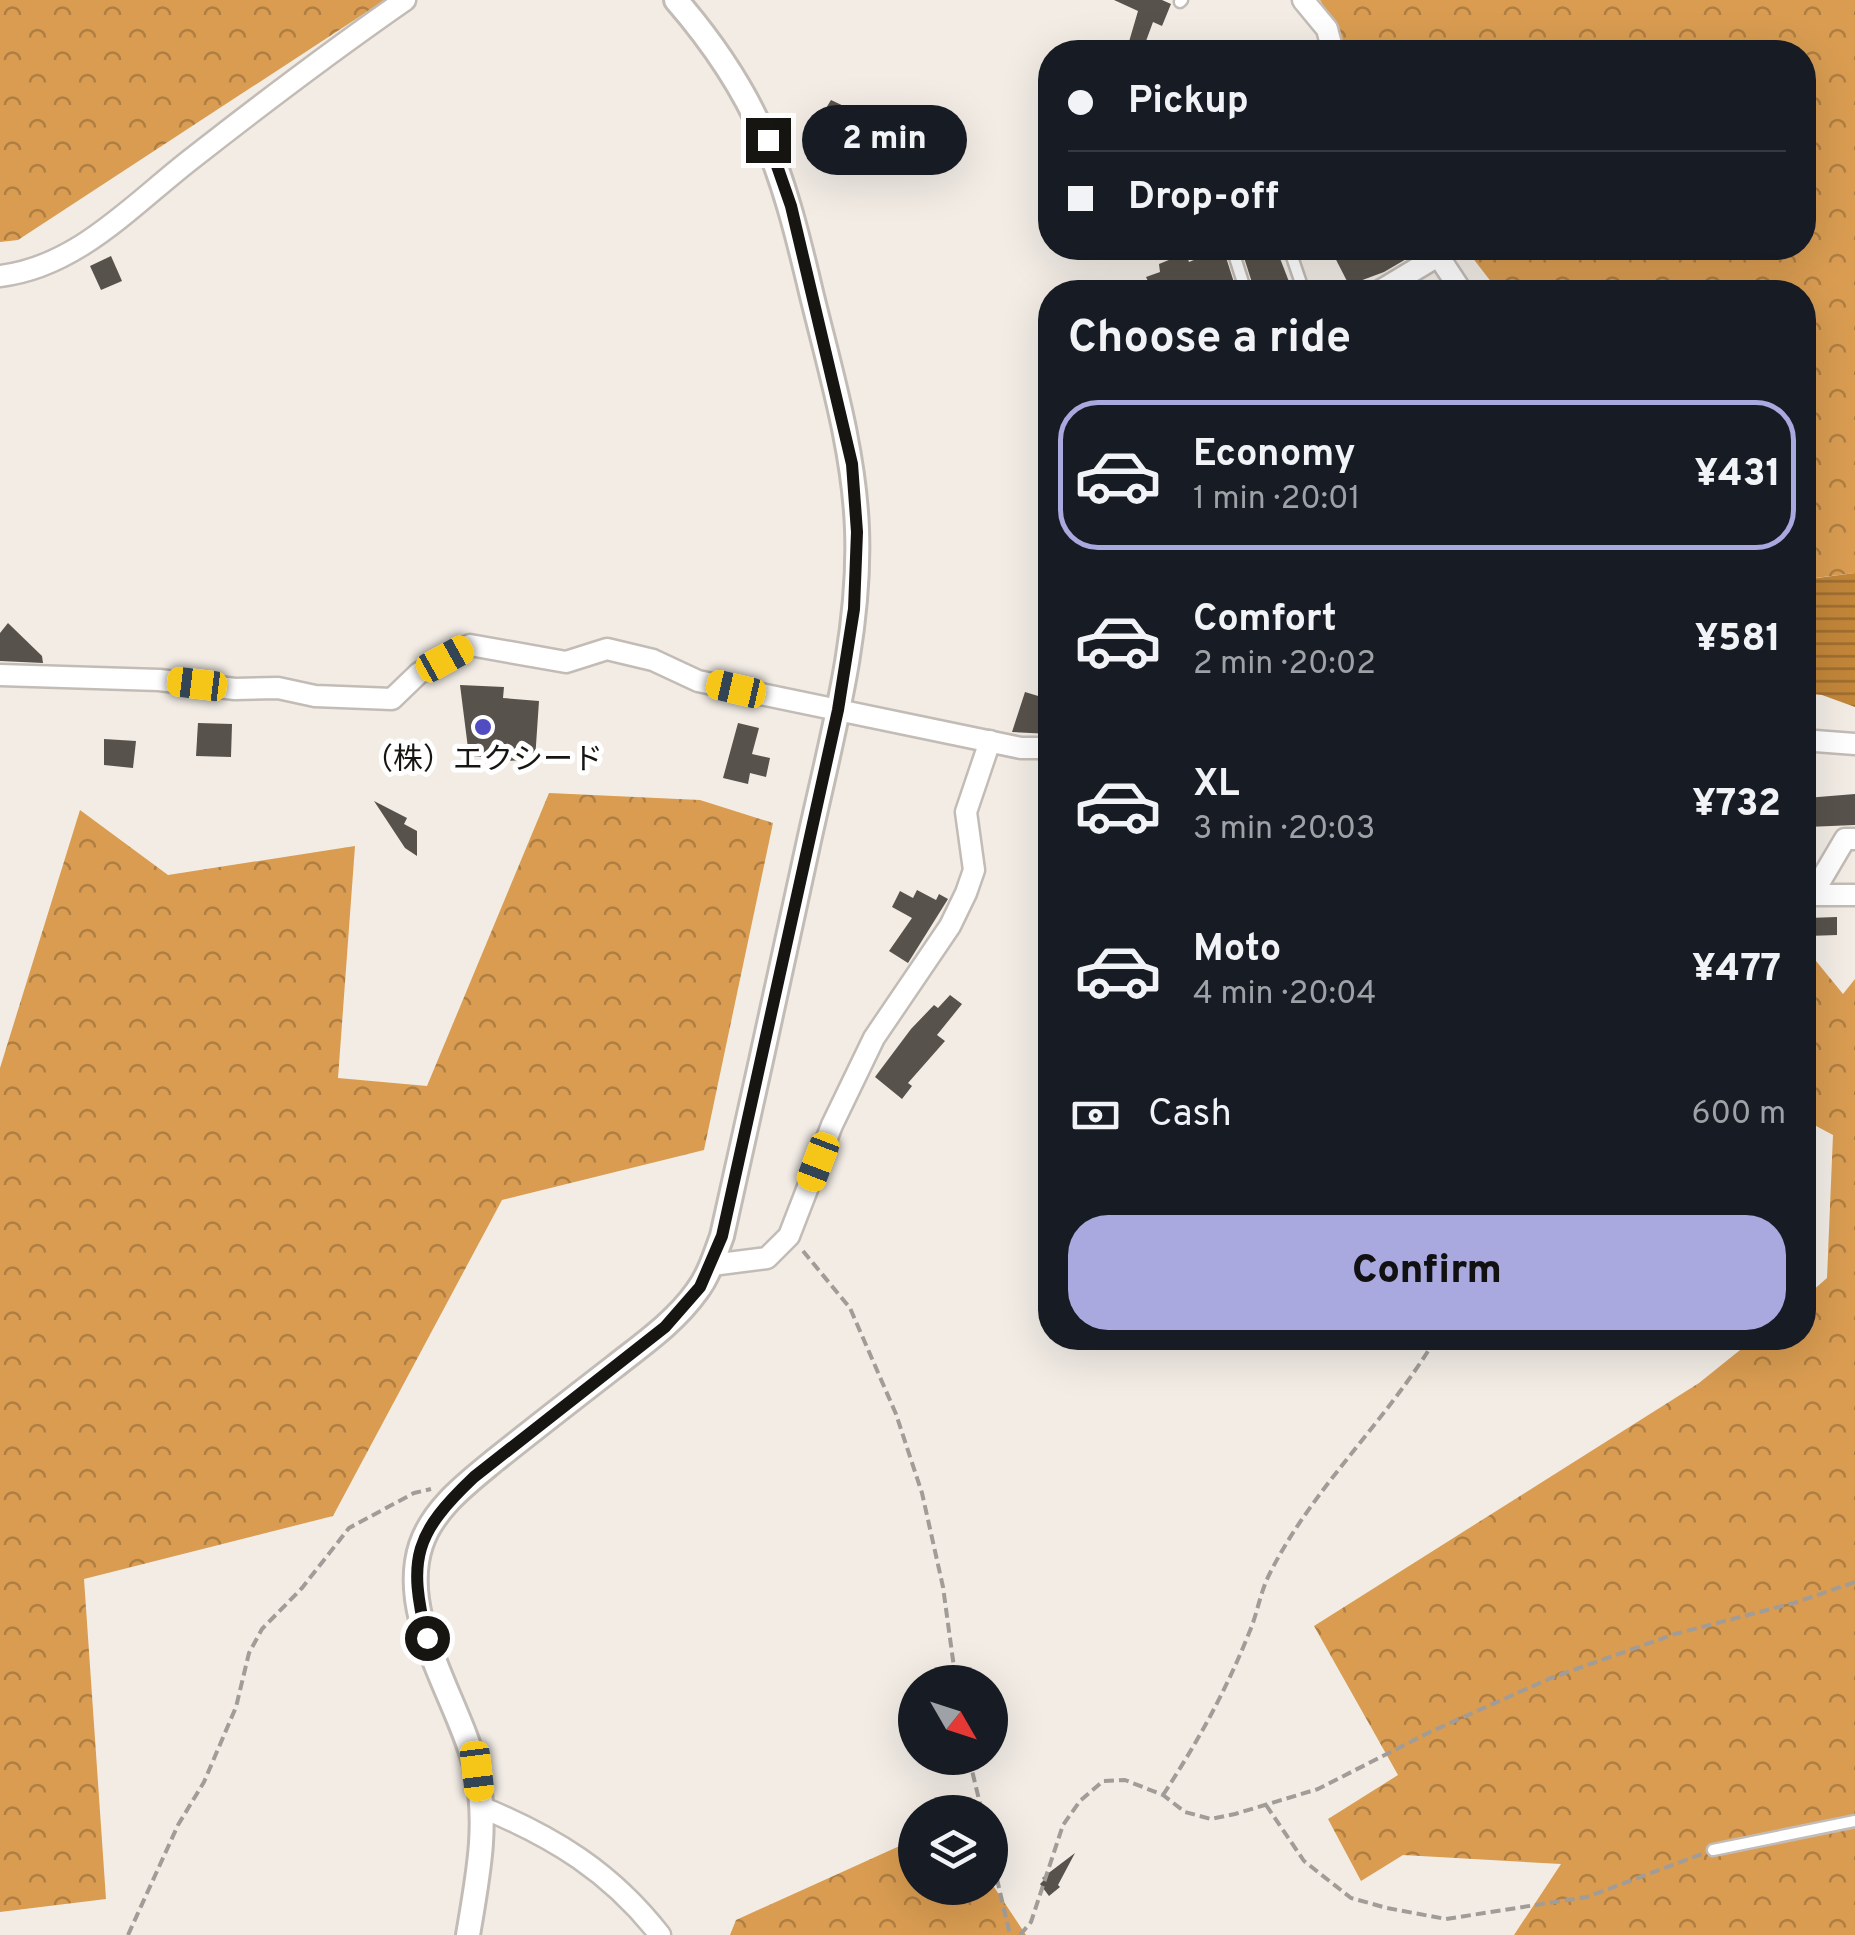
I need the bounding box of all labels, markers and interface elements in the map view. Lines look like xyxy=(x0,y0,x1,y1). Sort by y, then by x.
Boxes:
text: Pickup xyxy=(1128,78,1249,127)
callout: 2 min xyxy=(803,105,968,175)
route end xyxy=(746,118,791,163)
text: 2 min xyxy=(842,120,927,160)
text: Drop-off xyxy=(1128,174,1279,223)
text: Choose a ride xyxy=(1068,311,1351,368)
icon: car xyxy=(1073,430,1163,520)
text: Economy xyxy=(1193,431,1355,480)
text: ¥431 xyxy=(1694,451,1781,500)
text: 1 min · 20:01 xyxy=(1193,480,1361,520)
icon: car xyxy=(1073,595,1163,685)
text: Comfort xyxy=(1193,596,1337,645)
text: ¥581 xyxy=(1695,616,1781,665)
car xyxy=(411,631,479,687)
text: 2 min · 20:02 xyxy=(1193,645,1376,685)
car xyxy=(165,665,229,703)
car xyxy=(703,668,769,710)
marker: （株）エクシード xyxy=(472,716,494,738)
place label: （株）エクシード xyxy=(363,743,603,780)
icon: car xyxy=(1073,760,1163,850)
text: XL xyxy=(1193,761,1240,810)
text: ¥732 xyxy=(1692,781,1781,830)
text: 3 min · 20:03 xyxy=(1193,810,1375,850)
icon: car xyxy=(1073,925,1163,1015)
text: Moto xyxy=(1193,926,1281,975)
text: ¥477 xyxy=(1692,946,1781,995)
text: 4 min · 20:04 xyxy=(1193,975,1376,1015)
icon: cash xyxy=(1068,1088,1123,1143)
text: Cash xyxy=(1148,1091,1232,1140)
text: 600 m xyxy=(1691,1095,1786,1135)
car xyxy=(793,1129,843,1195)
button: Confirm xyxy=(1068,1215,1786,1330)
route start xyxy=(405,1616,450,1661)
north arrow xyxy=(898,1665,1008,1775)
map controls xyxy=(898,1665,1008,1905)
car xyxy=(458,1739,496,1803)
button: layers xyxy=(898,1795,1008,1905)

